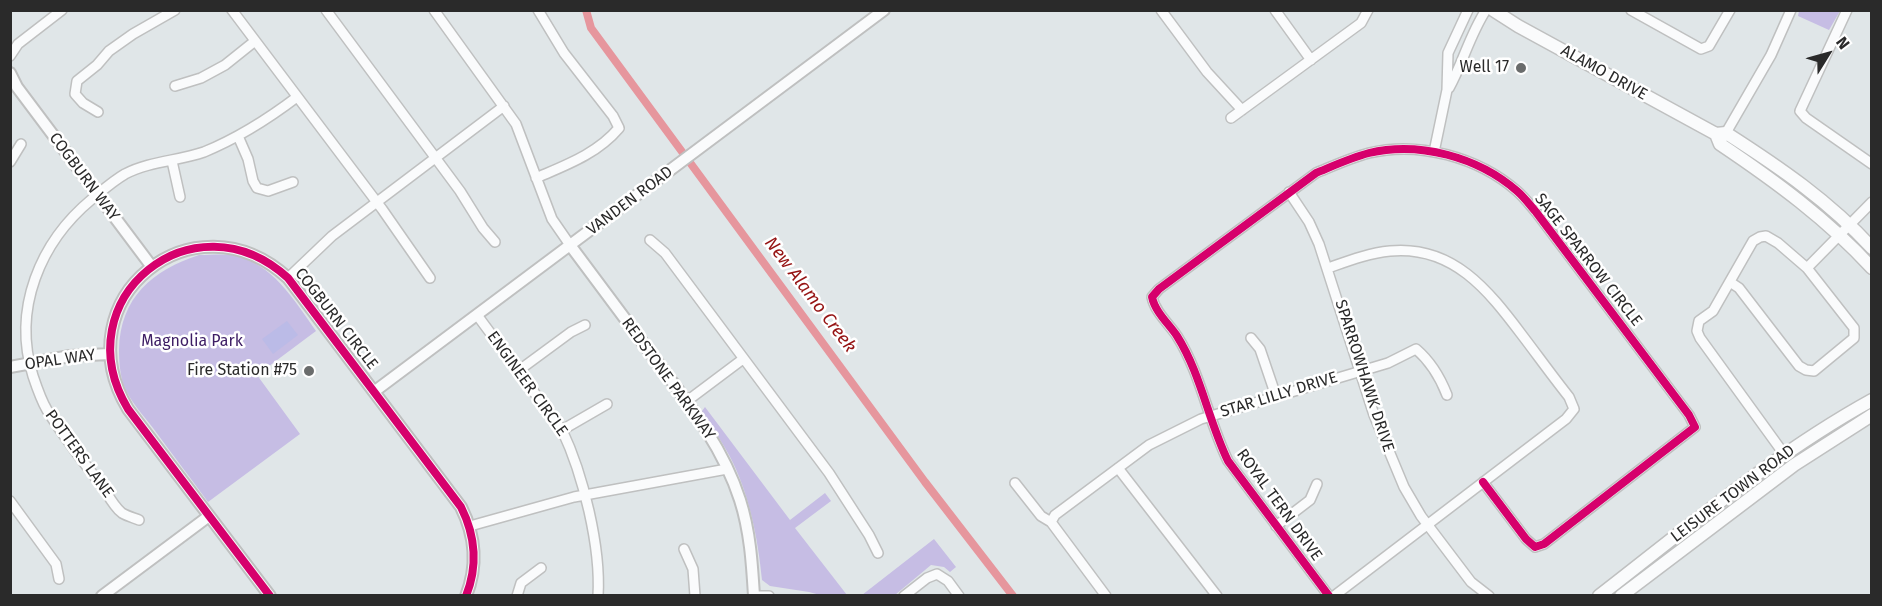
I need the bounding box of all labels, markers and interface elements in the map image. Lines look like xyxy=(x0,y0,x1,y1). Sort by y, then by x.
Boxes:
north arrow xyxy=(1798,24,1858,84)
text: N xyxy=(1832,33,1854,53)
street label: ALAMO DRIVE xyxy=(1557,41,1651,105)
place label: Well 17 xyxy=(1460,58,1509,78)
marker: Well 17 xyxy=(1514,61,1528,75)
street label: COGBURN WAY xyxy=(45,129,123,225)
street label: VANDEN ROAD xyxy=(583,162,677,240)
street label: SAGE SPARROW CIRCLE xyxy=(1530,190,1646,330)
water label: New Alamo Creek xyxy=(760,233,860,357)
street label: COGBURN CIRCLE xyxy=(290,264,382,374)
street label: SPARROWHAWK DRIVE xyxy=(1330,298,1398,454)
street label: REDSTONE PARKWAY xyxy=(617,314,719,444)
street label: ENGINEER CIRCLE xyxy=(483,328,571,440)
park label: Magnolia Park xyxy=(141,332,243,352)
street label: OPAL WAY xyxy=(23,346,97,374)
place label: Fire Station #75 xyxy=(187,361,297,381)
marker: Fire Station #75 xyxy=(302,364,316,378)
street label: STAR LILLY DRIVE xyxy=(1218,368,1340,422)
street label: POTTERS LANE xyxy=(41,406,117,502)
street label: LEISURE TOWN ROAD xyxy=(1667,441,1799,547)
street label: ROYAL TERN DRIVE xyxy=(1232,445,1326,565)

